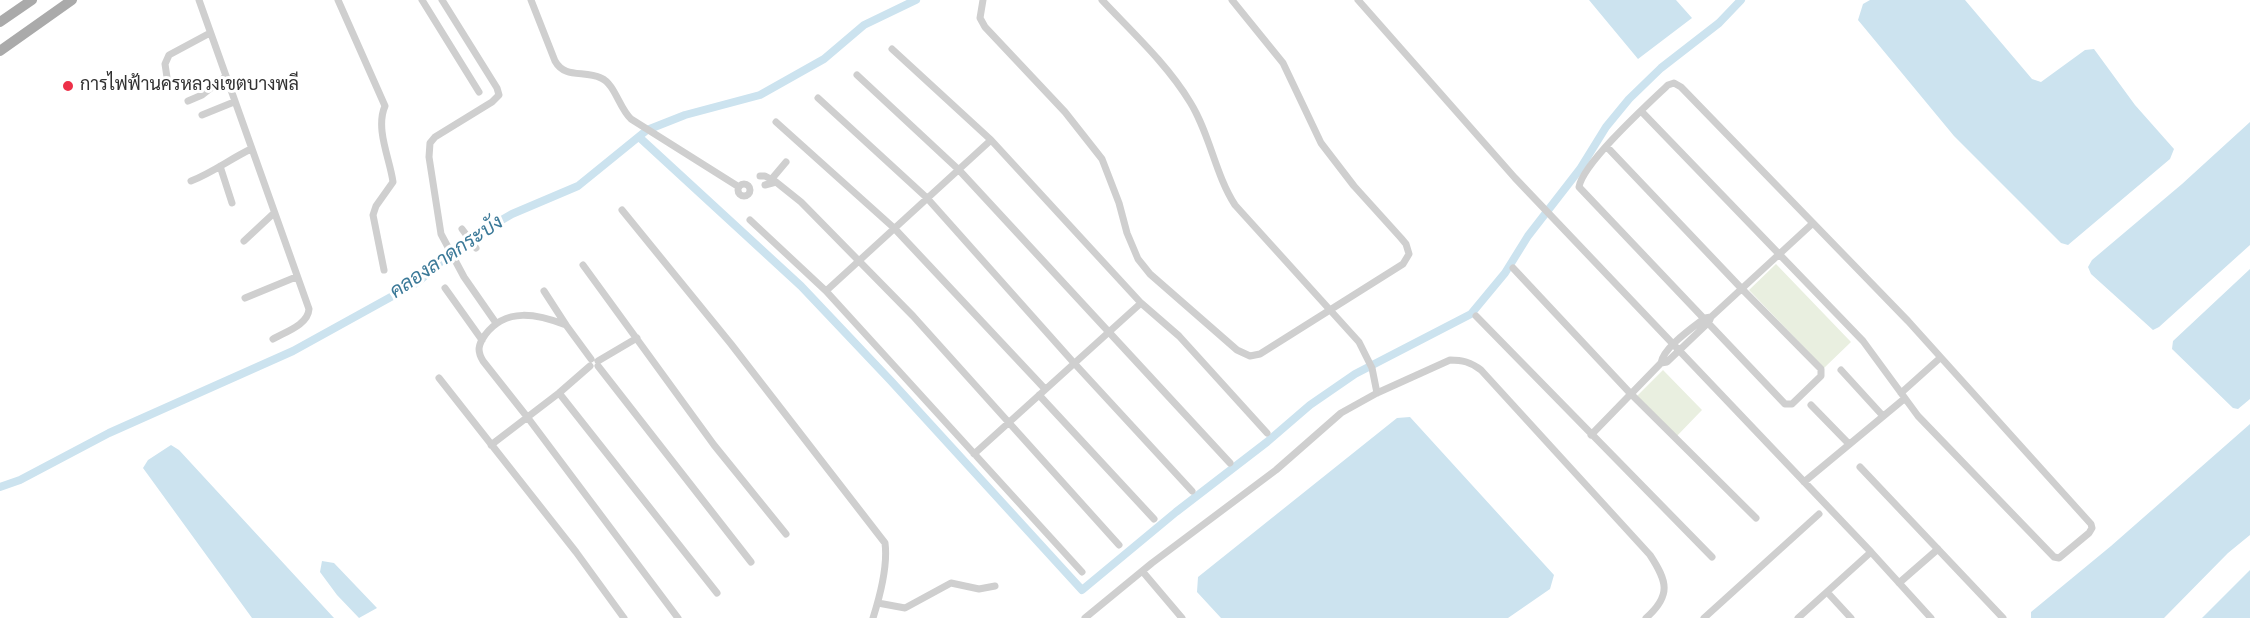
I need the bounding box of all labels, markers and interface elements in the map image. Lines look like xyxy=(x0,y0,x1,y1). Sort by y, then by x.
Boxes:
place label: การไฟฟ้านครหลวงเขตบางพลี xyxy=(80,75,299,97)
marker: การไฟฟ้านครหลวงเขตบางพลี xyxy=(61,79,75,93)
water label: คลองลาดกระบัง xyxy=(386,211,508,305)

